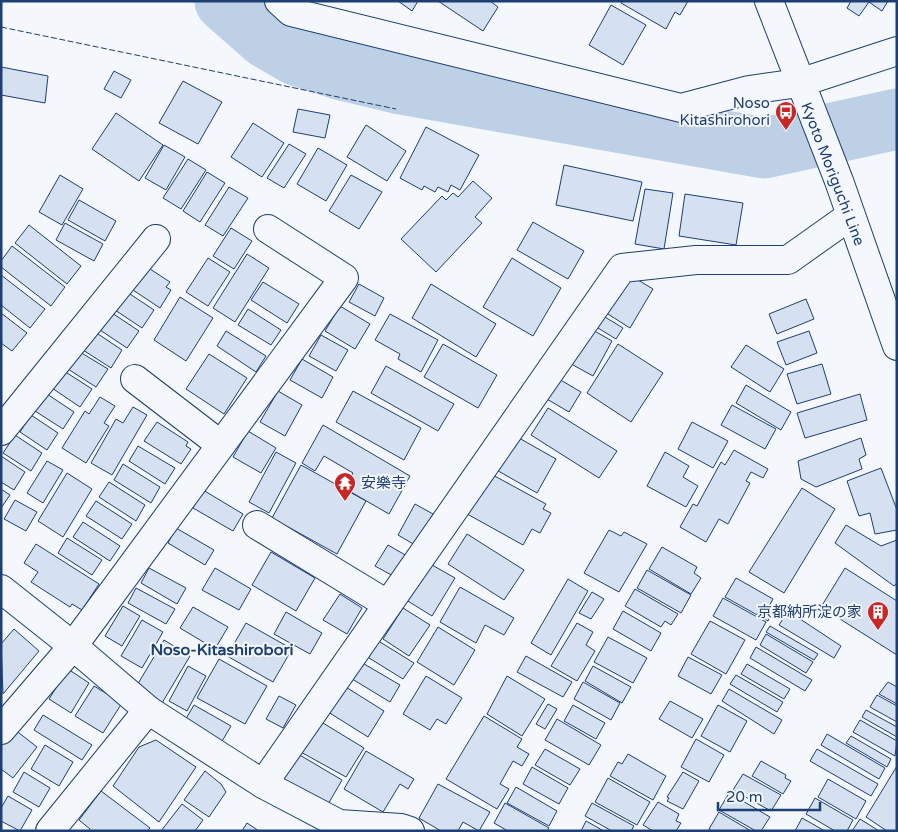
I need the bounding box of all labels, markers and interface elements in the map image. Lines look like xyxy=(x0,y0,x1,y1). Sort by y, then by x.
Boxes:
place label: Noso Kitashirohori xyxy=(680,94,770,129)
bus stop icon: Noso Kitashirohori xyxy=(774,100,798,131)
street label: Kyoto Moriguchi Line xyxy=(797,100,869,248)
temple icon: 安樂寺 xyxy=(333,471,357,502)
place label: 安樂寺 xyxy=(361,474,406,492)
building icon: 京都納所淀の家 xyxy=(866,600,890,631)
place label: 京都納所淀の家 xyxy=(757,603,862,621)
district label: Noso-Kitashirobori xyxy=(150,640,294,660)
scale bar xyxy=(718,780,820,812)
text: 20 m xyxy=(726,788,763,806)

